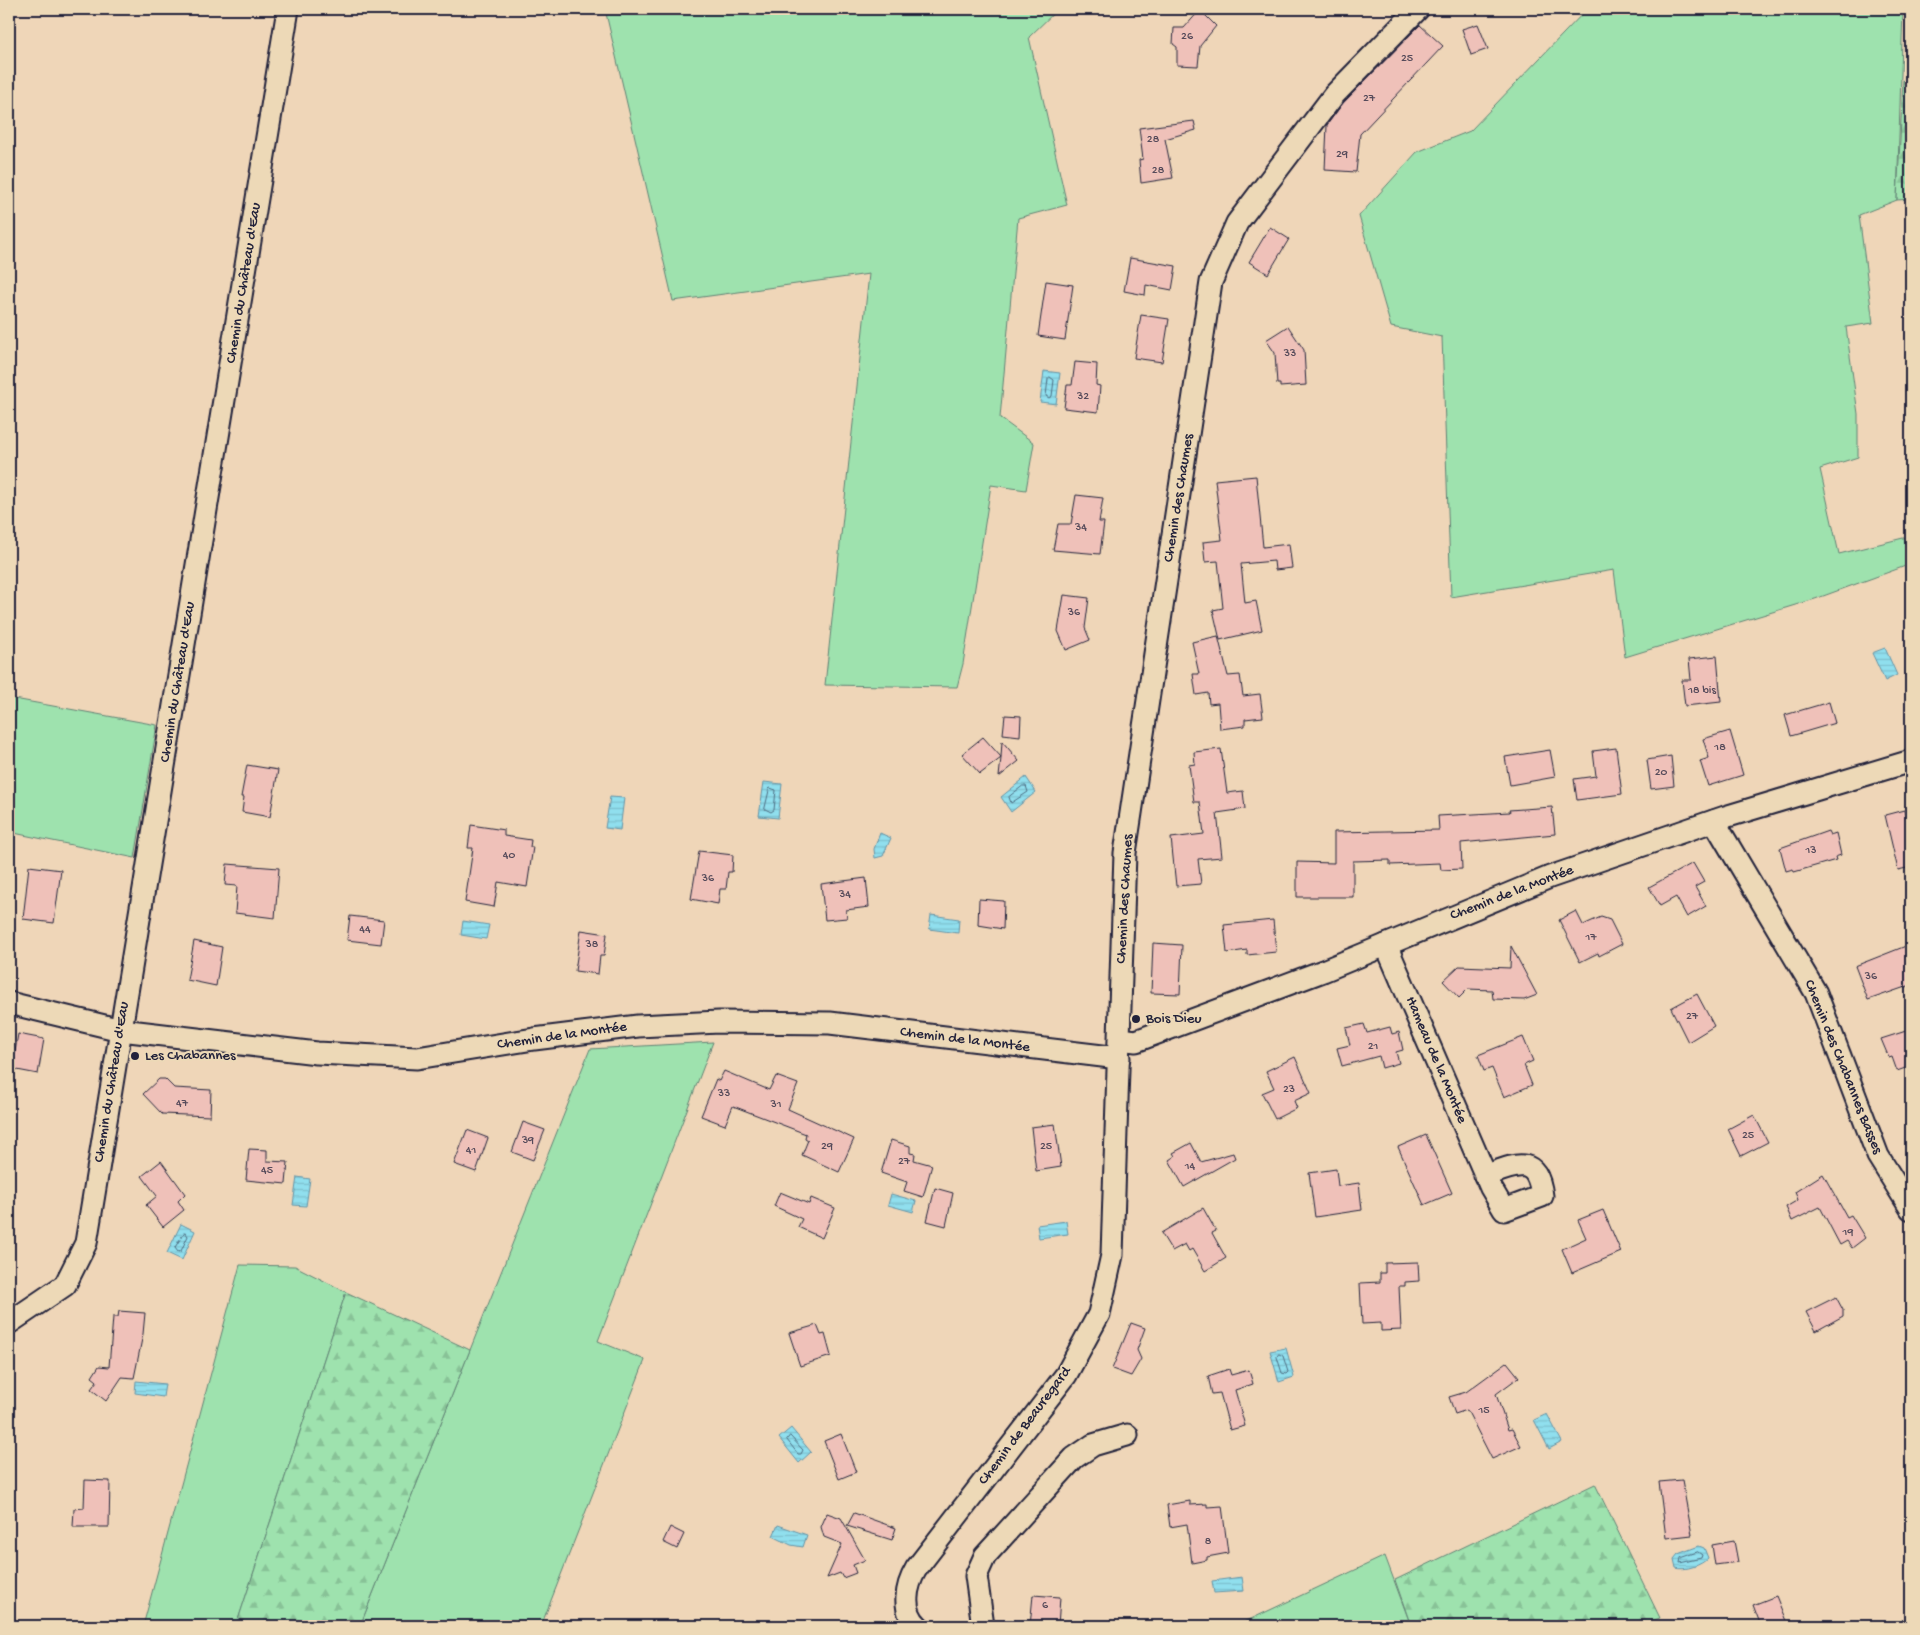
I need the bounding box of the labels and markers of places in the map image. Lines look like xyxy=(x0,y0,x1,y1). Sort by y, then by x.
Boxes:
place label: Bois Dieu xyxy=(1145,1010,1202,1028)
marker: Bois Dieu xyxy=(1130,1013,1142,1025)
place label: Les Chabannes xyxy=(145,1047,236,1065)
marker: Les Chabannes xyxy=(129,1050,141,1062)

